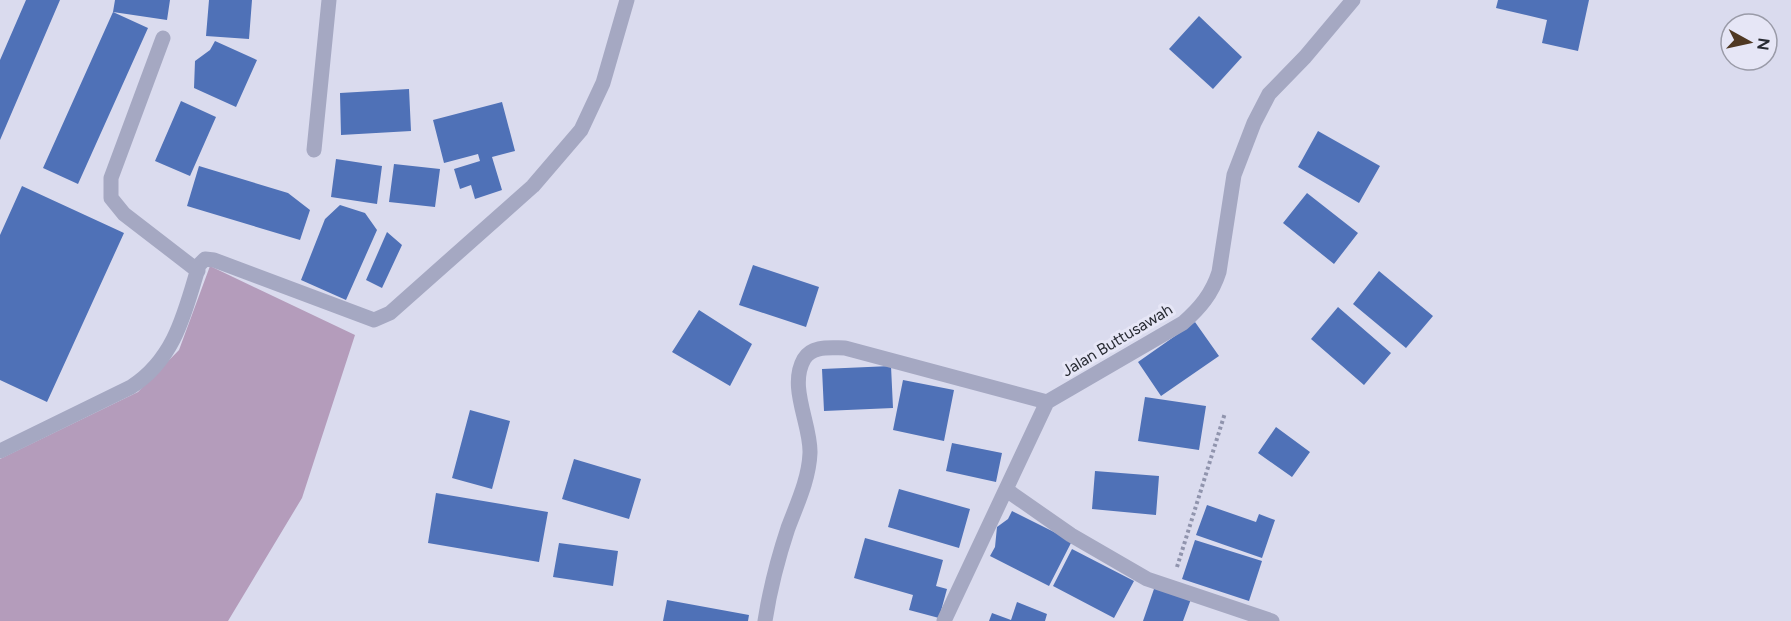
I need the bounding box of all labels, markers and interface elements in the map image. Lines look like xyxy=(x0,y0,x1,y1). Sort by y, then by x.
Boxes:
north arrow xyxy=(1719,12,1779,72)
text: N xyxy=(1753,37,1774,51)
street label: Jalan Buttusawah xyxy=(1058,299,1176,380)

